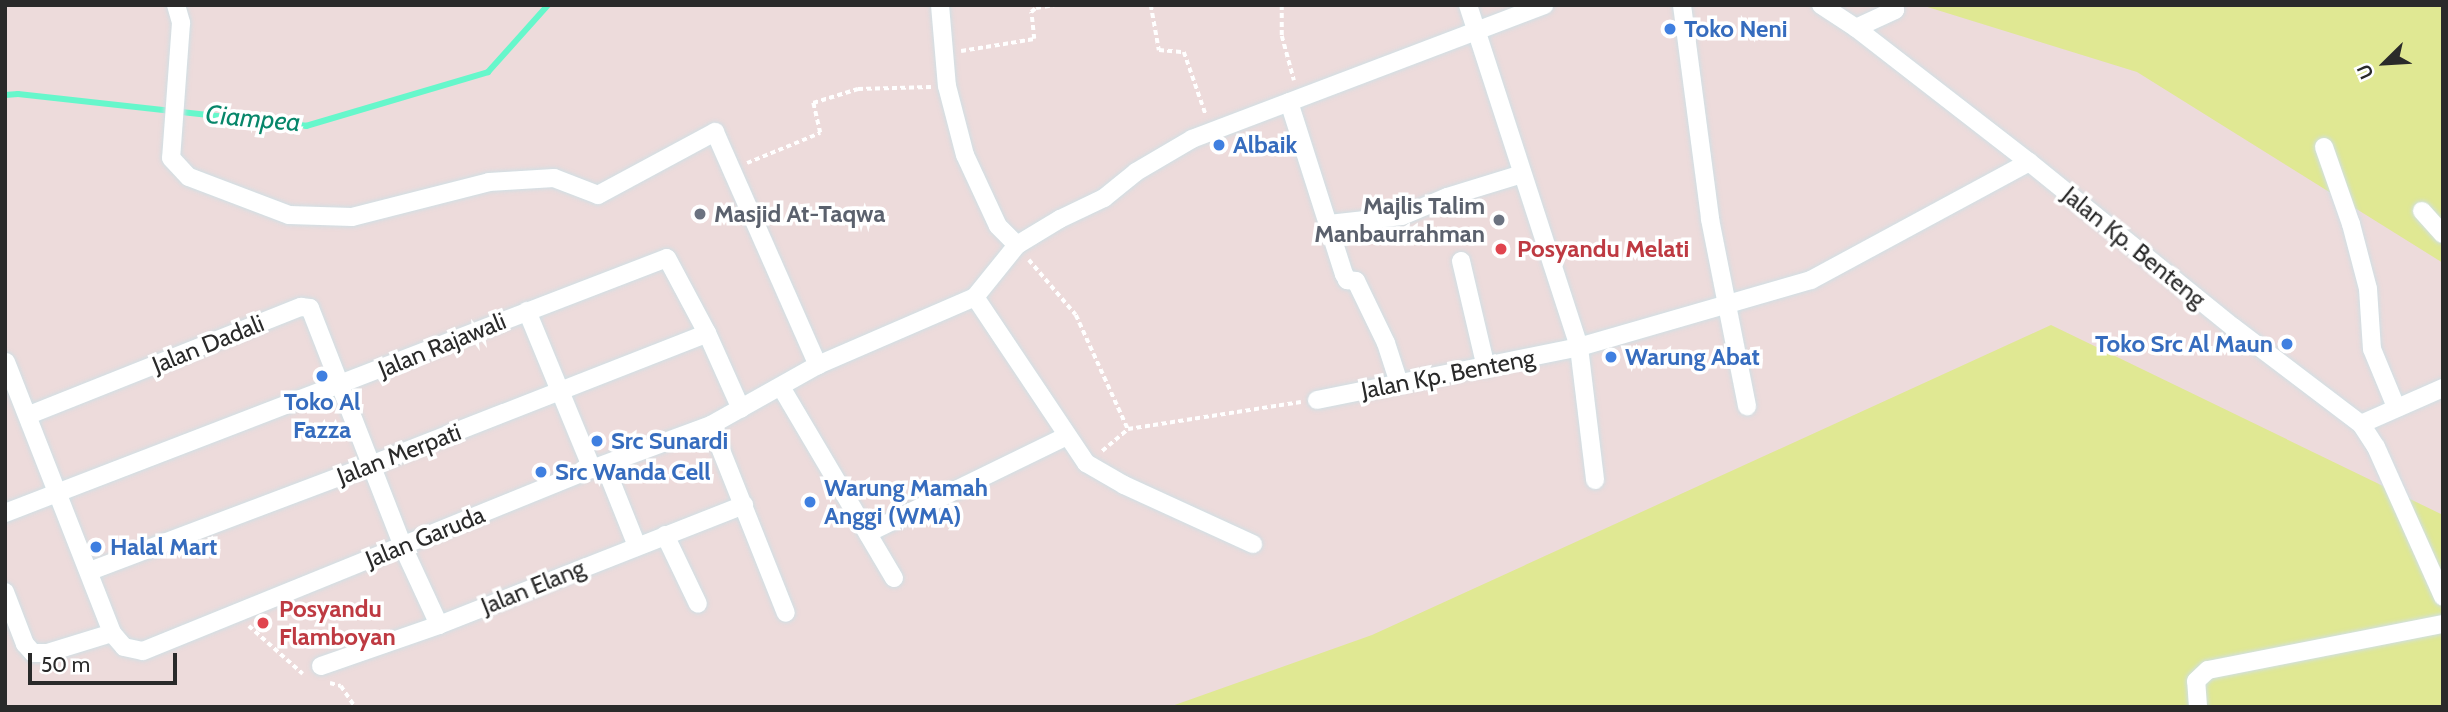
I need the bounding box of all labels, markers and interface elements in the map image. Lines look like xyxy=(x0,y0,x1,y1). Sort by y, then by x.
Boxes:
place label: Toko Neni xyxy=(1684,15,1787,43)
marker: Toko Neni xyxy=(1662,21,1678,37)
north arrow xyxy=(2350,28,2420,98)
text: U xyxy=(2352,61,2379,83)
water label: Ciampea xyxy=(204,99,302,139)
place label: Albaik xyxy=(1233,131,1297,159)
marker: Albaik xyxy=(1211,137,1227,153)
street label: Jalan Kp. Benteng xyxy=(2056,180,2212,314)
place label: Majlis Talim Manbaurrahman xyxy=(1314,192,1485,248)
place label: Masjid At-Taqwa xyxy=(714,200,885,228)
marker: Masjid At-Taqwa xyxy=(692,206,708,222)
marker: Majlis Talim Manbaurrahman xyxy=(1491,212,1507,228)
place label: Posyandu Melati xyxy=(1517,235,1689,263)
marker: Posyandu Melati xyxy=(1491,239,1511,259)
street label: Jalan Rajawali xyxy=(374,306,510,384)
street label: Jalan Dadali xyxy=(148,309,268,379)
place label: Toko Src Al Maun xyxy=(2095,330,2273,358)
marker: Toko Src Al Maun xyxy=(2279,336,2295,352)
street label: Jalan Kp. Benteng xyxy=(1359,343,1537,405)
place label: Warung Abat xyxy=(1625,343,1760,371)
marker: Warung Abat xyxy=(1603,349,1619,365)
marker: Toko Al Fazza xyxy=(314,368,330,384)
place label: Toko Al Fazza xyxy=(284,388,360,444)
street label: Jalan Merpati xyxy=(333,417,465,491)
place label: Src Sunardi xyxy=(611,427,728,455)
marker: Src Sunardi xyxy=(589,433,605,449)
place label: Src Wanda Cell xyxy=(555,458,711,486)
marker: Src Wanda Cell xyxy=(533,464,549,480)
place label: Warung Mamah Anggi (WMA) xyxy=(824,474,988,530)
marker: Warung Mamah Anggi (WMA) xyxy=(802,494,818,510)
street label: Jalan Garuda xyxy=(361,500,489,574)
place label: Halal Mart xyxy=(110,533,217,561)
marker: Halal Mart xyxy=(88,539,104,555)
street label: Jalan Elang xyxy=(477,553,589,621)
place label: Posyandu Flamboyan xyxy=(279,595,396,651)
marker: Posyandu Flamboyan xyxy=(253,613,273,633)
scale bar xyxy=(32,638,180,682)
text: 50 m xyxy=(41,652,90,677)

